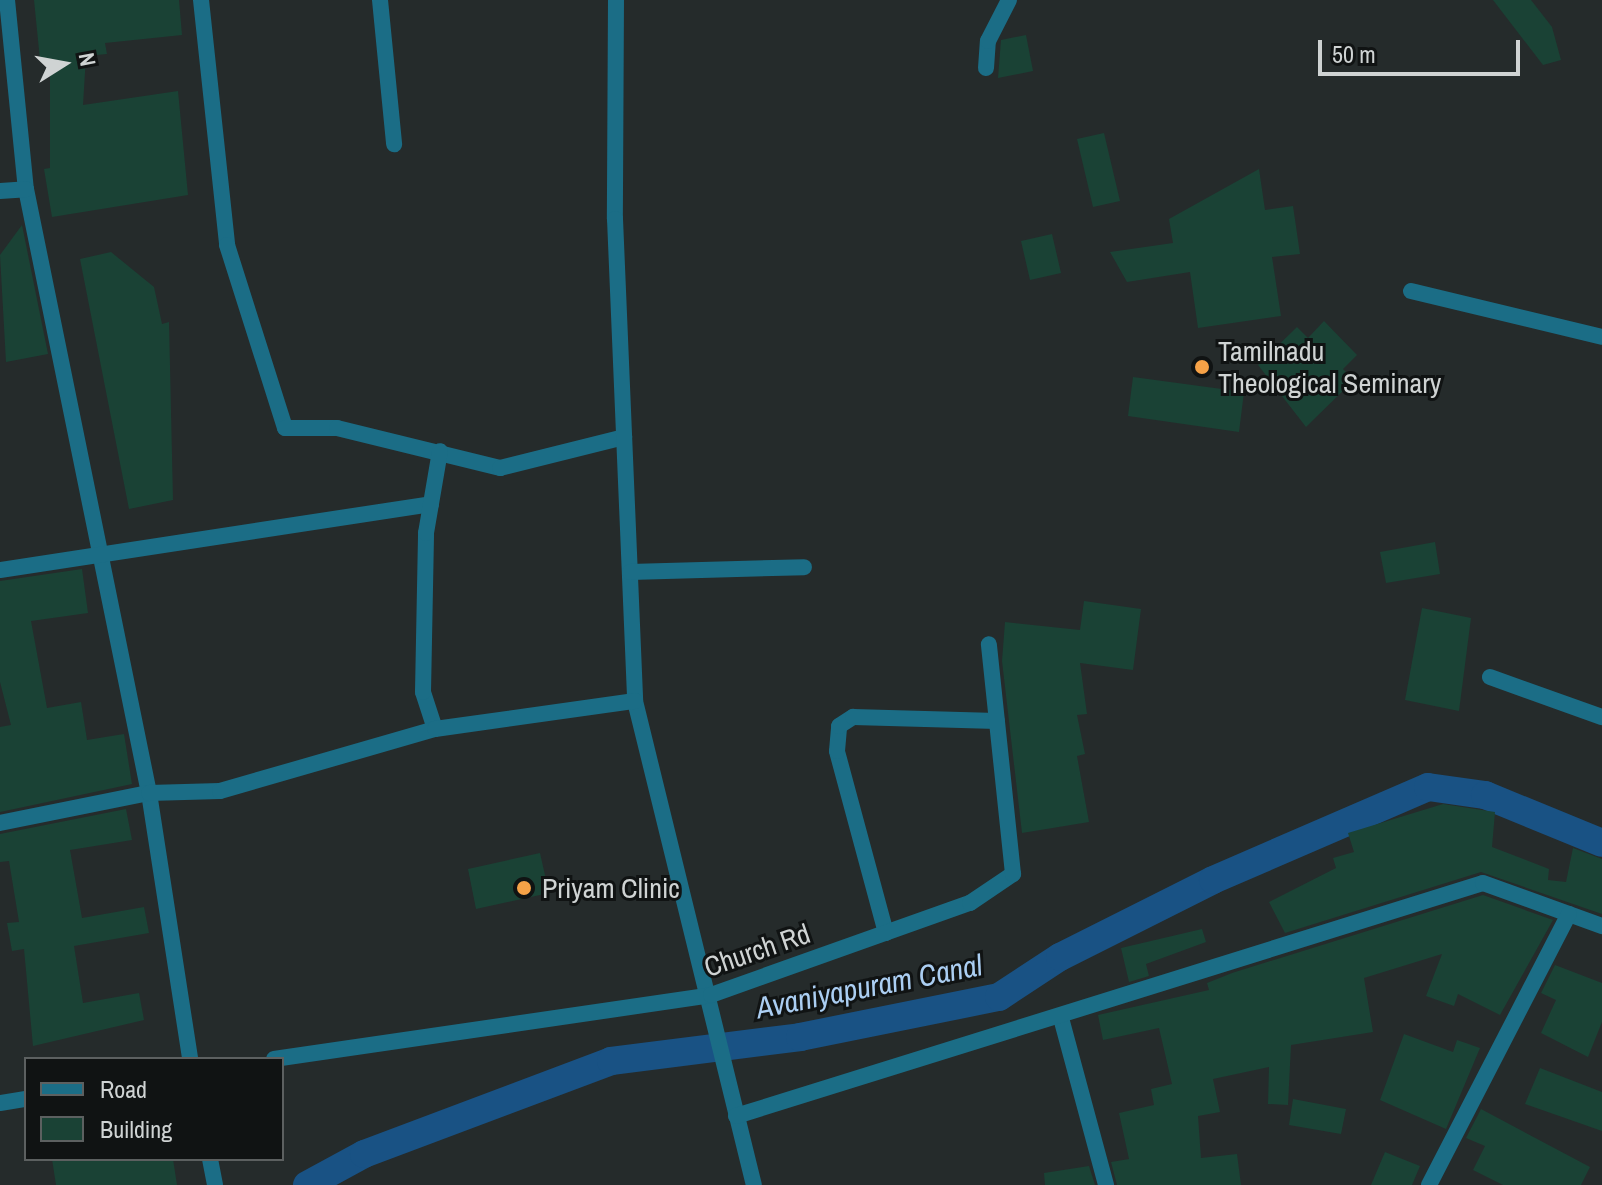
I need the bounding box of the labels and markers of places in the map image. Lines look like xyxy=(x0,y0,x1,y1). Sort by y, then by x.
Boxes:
place label: Tamilnadu Theological Seminary xyxy=(1218,334,1441,400)
marker: Tamilnadu Theological Seminary xyxy=(1193,358,1211,376)
place label: Priyam Clinic xyxy=(542,871,680,905)
marker: Priyam Clinic xyxy=(513,877,535,899)

